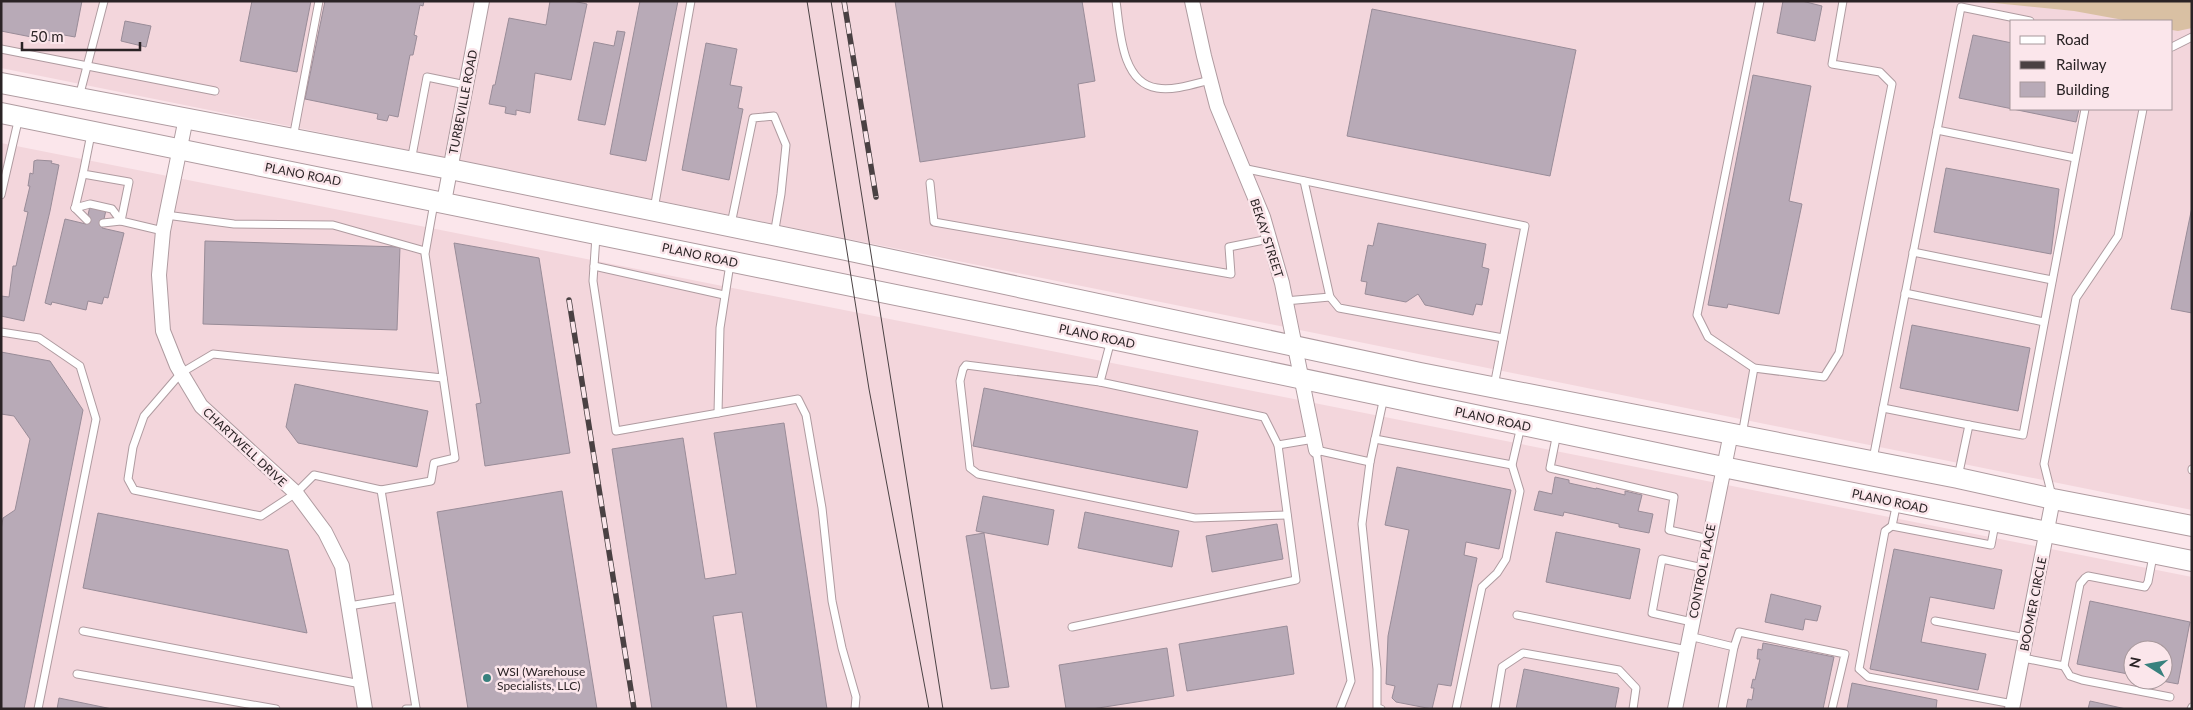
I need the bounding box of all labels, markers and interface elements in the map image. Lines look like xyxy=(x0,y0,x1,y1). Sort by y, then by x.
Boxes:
scale bar xyxy=(22,20,140,52)
legend xyxy=(2010,20,2173,110)
text: 50 m xyxy=(30,27,64,45)
text: Road xyxy=(2056,30,2089,48)
street label: TURBEVILLE ROAD xyxy=(446,49,480,155)
text: Railway xyxy=(2056,55,2107,73)
text: Building xyxy=(2056,80,2109,98)
street label: PLANO ROAD xyxy=(264,159,342,189)
street label: BEKAY STREET xyxy=(1247,197,1287,279)
street label: PLANO ROAD xyxy=(661,240,739,270)
street label: PLANO ROAD xyxy=(1058,321,1136,351)
street label: CHARTWELL DRIVE xyxy=(200,404,290,490)
street label: PLANO ROAD xyxy=(1454,404,1532,434)
street label: PLANO ROAD xyxy=(1851,486,1929,516)
street label: CONTROL PLACE xyxy=(1685,522,1719,619)
street label: BOOMER CIRCLE xyxy=(2017,556,2049,652)
north arrow xyxy=(2123,640,2173,690)
text: N xyxy=(2125,656,2144,669)
place label: WSI (Warehouse Specialists, LLC) xyxy=(497,664,585,693)
marker: WSI (Warehouse Specialists, LLC) xyxy=(481,672,493,684)

